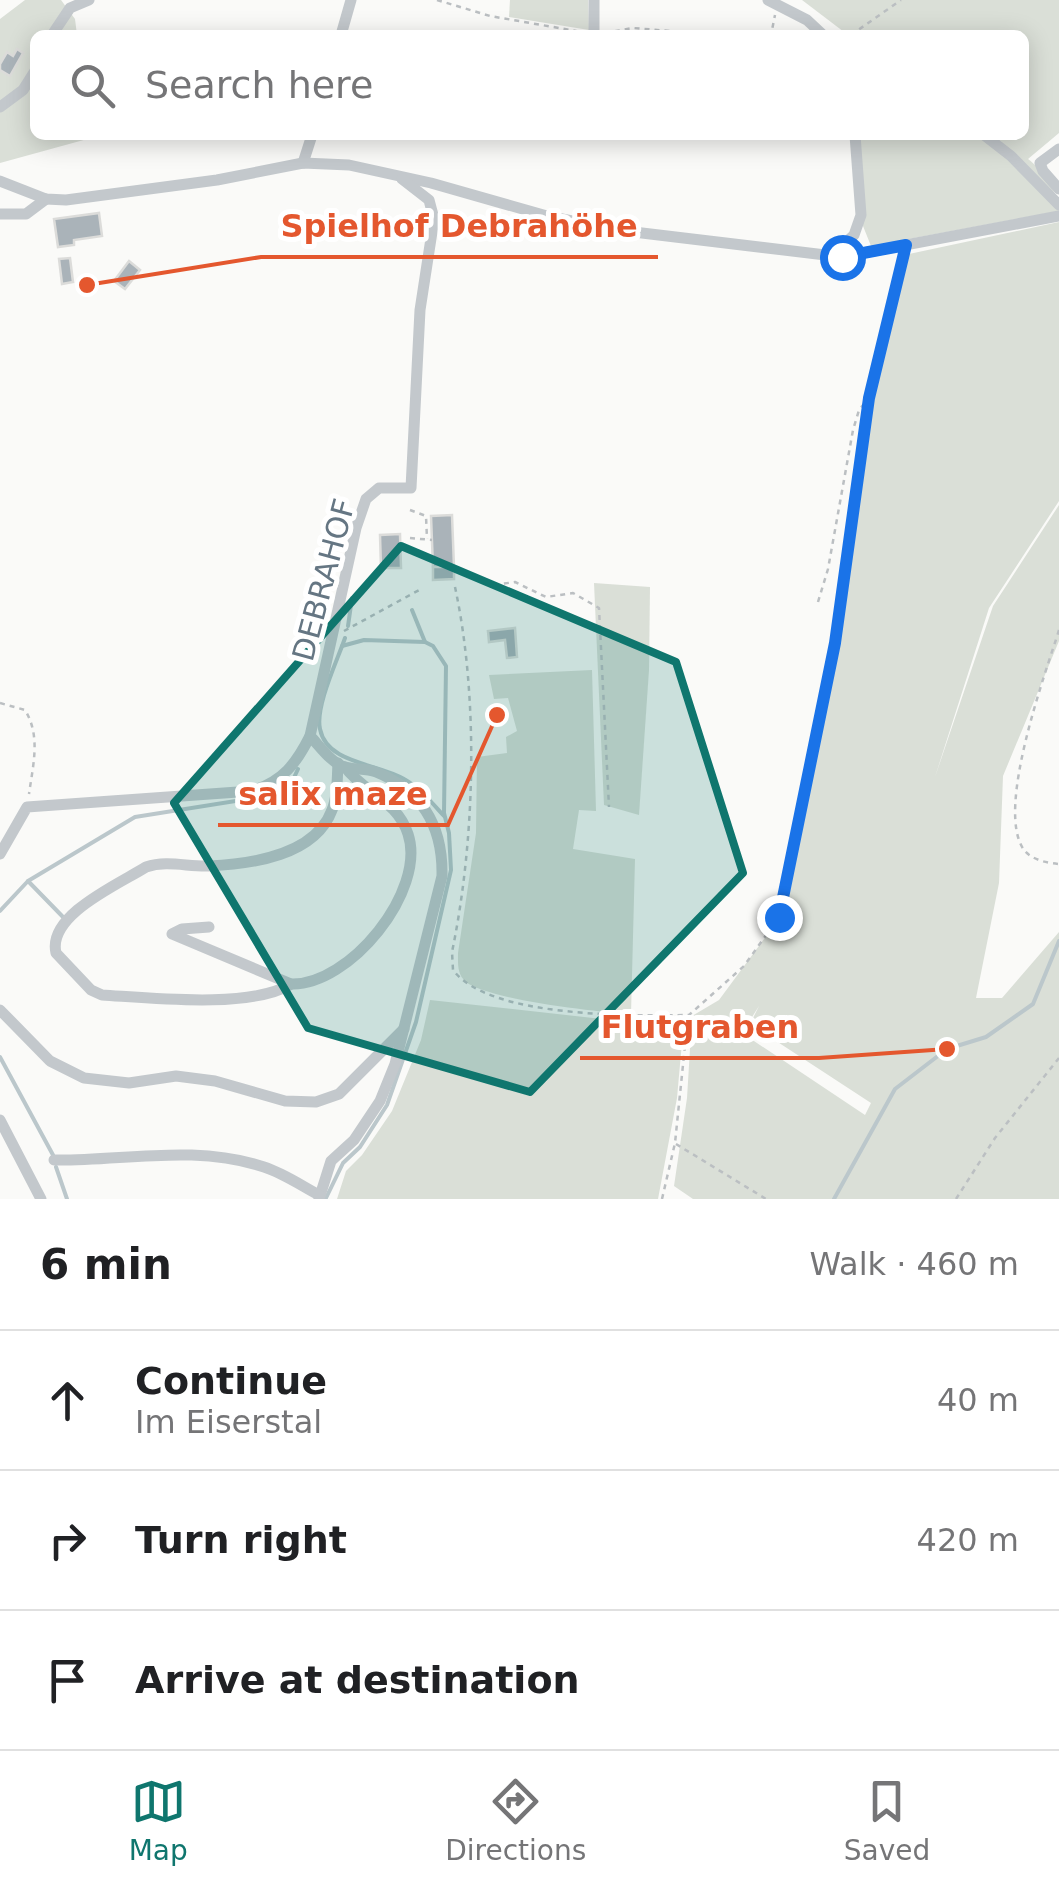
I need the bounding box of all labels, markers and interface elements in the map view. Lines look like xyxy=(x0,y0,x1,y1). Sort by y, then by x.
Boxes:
search box xyxy=(30,30,1029,140)
icon: search xyxy=(65,58,120,113)
text: Search here xyxy=(145,63,373,107)
callout: Spielhof Debrahöhe xyxy=(261,195,658,257)
text: Spielhof Debrahöhe xyxy=(280,207,638,245)
route start xyxy=(820,235,866,281)
street label: DEBRAHOF xyxy=(285,495,362,665)
callout: salix maze xyxy=(218,763,448,825)
text: salix maze xyxy=(238,775,428,813)
route end xyxy=(757,895,803,941)
callout: Flutgraben xyxy=(580,996,819,1058)
text: Flutgraben xyxy=(601,1008,799,1046)
text: 6 min xyxy=(40,1240,172,1289)
text: Walk · 460 m xyxy=(809,1245,1019,1283)
text: Continue xyxy=(135,1359,327,1403)
icon: ahead xyxy=(40,1373,95,1428)
text: 40 m xyxy=(937,1381,1019,1419)
text: Im Eiserstal xyxy=(135,1403,322,1441)
icon: right xyxy=(40,1513,95,1568)
text: Turn right xyxy=(135,1518,347,1562)
text: 420 m xyxy=(917,1521,1019,1559)
icon: arrive xyxy=(40,1653,95,1708)
text: Arrive at destination xyxy=(135,1658,580,1702)
tab: Map xyxy=(129,1774,188,1867)
tab: Directions xyxy=(445,1774,586,1867)
tab: Saved xyxy=(844,1774,930,1867)

